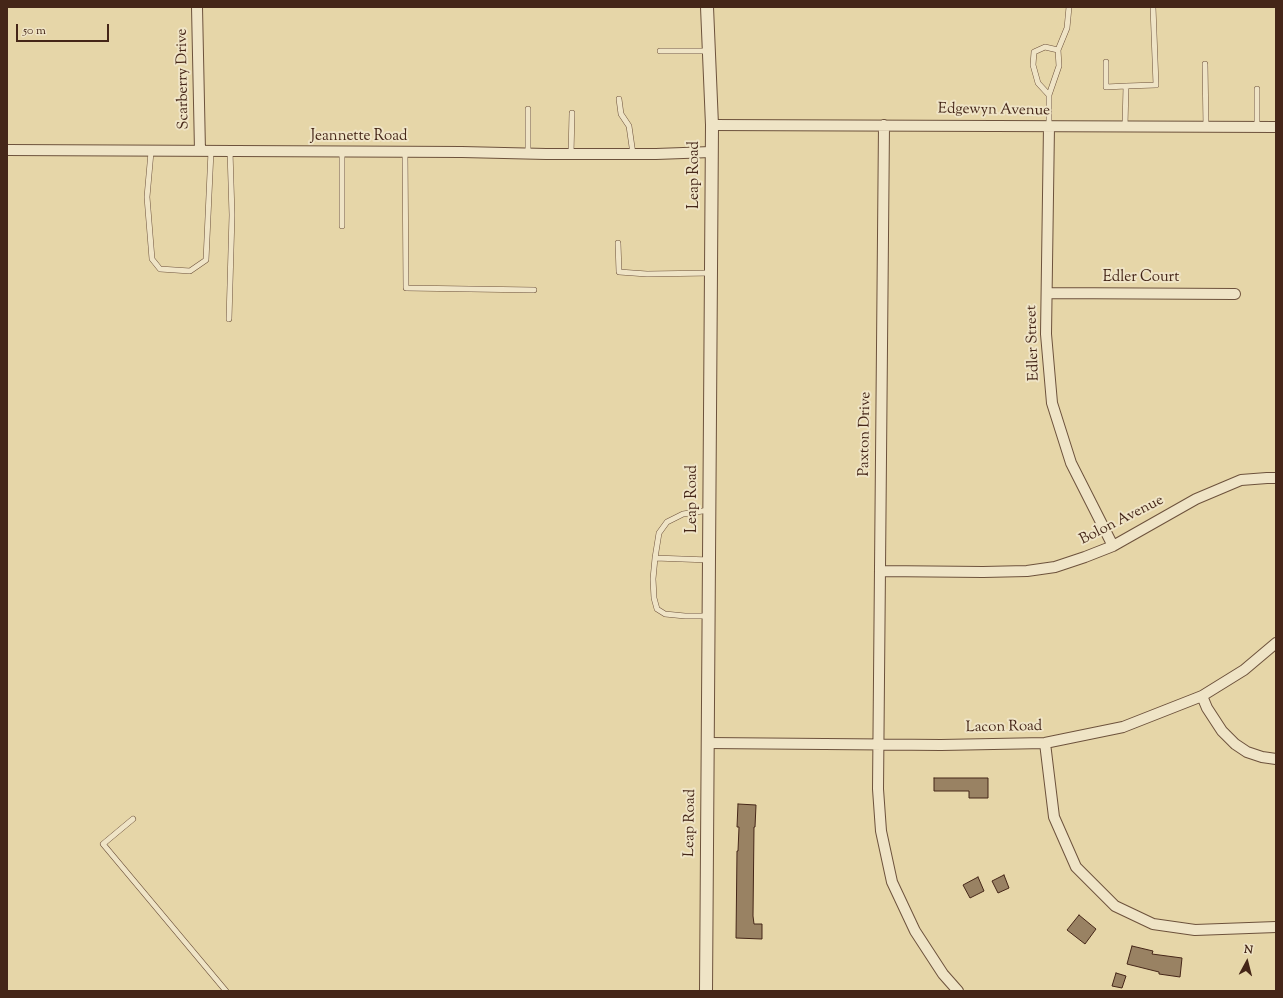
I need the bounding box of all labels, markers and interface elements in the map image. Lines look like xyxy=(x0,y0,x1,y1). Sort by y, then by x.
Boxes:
scale bar xyxy=(18,16,111,42)
text: 50 m xyxy=(23,22,46,40)
street label: Scarberry Drive xyxy=(174,28,194,130)
street label: Edgewyn Avenue xyxy=(938,101,1050,121)
street label: Jeannette Road xyxy=(311,128,407,146)
street label: Leap Road xyxy=(686,141,704,209)
street label: Edler Court xyxy=(1103,269,1179,287)
street label: Edler Street xyxy=(1024,305,1044,381)
street label: Paxton Drive xyxy=(856,391,876,477)
street label: Leap Road xyxy=(684,465,702,533)
street label: Bolon Avenue xyxy=(1077,492,1167,550)
street label: Lacon Road xyxy=(966,718,1042,738)
street label: Leap Road xyxy=(681,789,701,857)
north arrow xyxy=(1227,942,1267,982)
text: N xyxy=(1243,942,1254,959)

